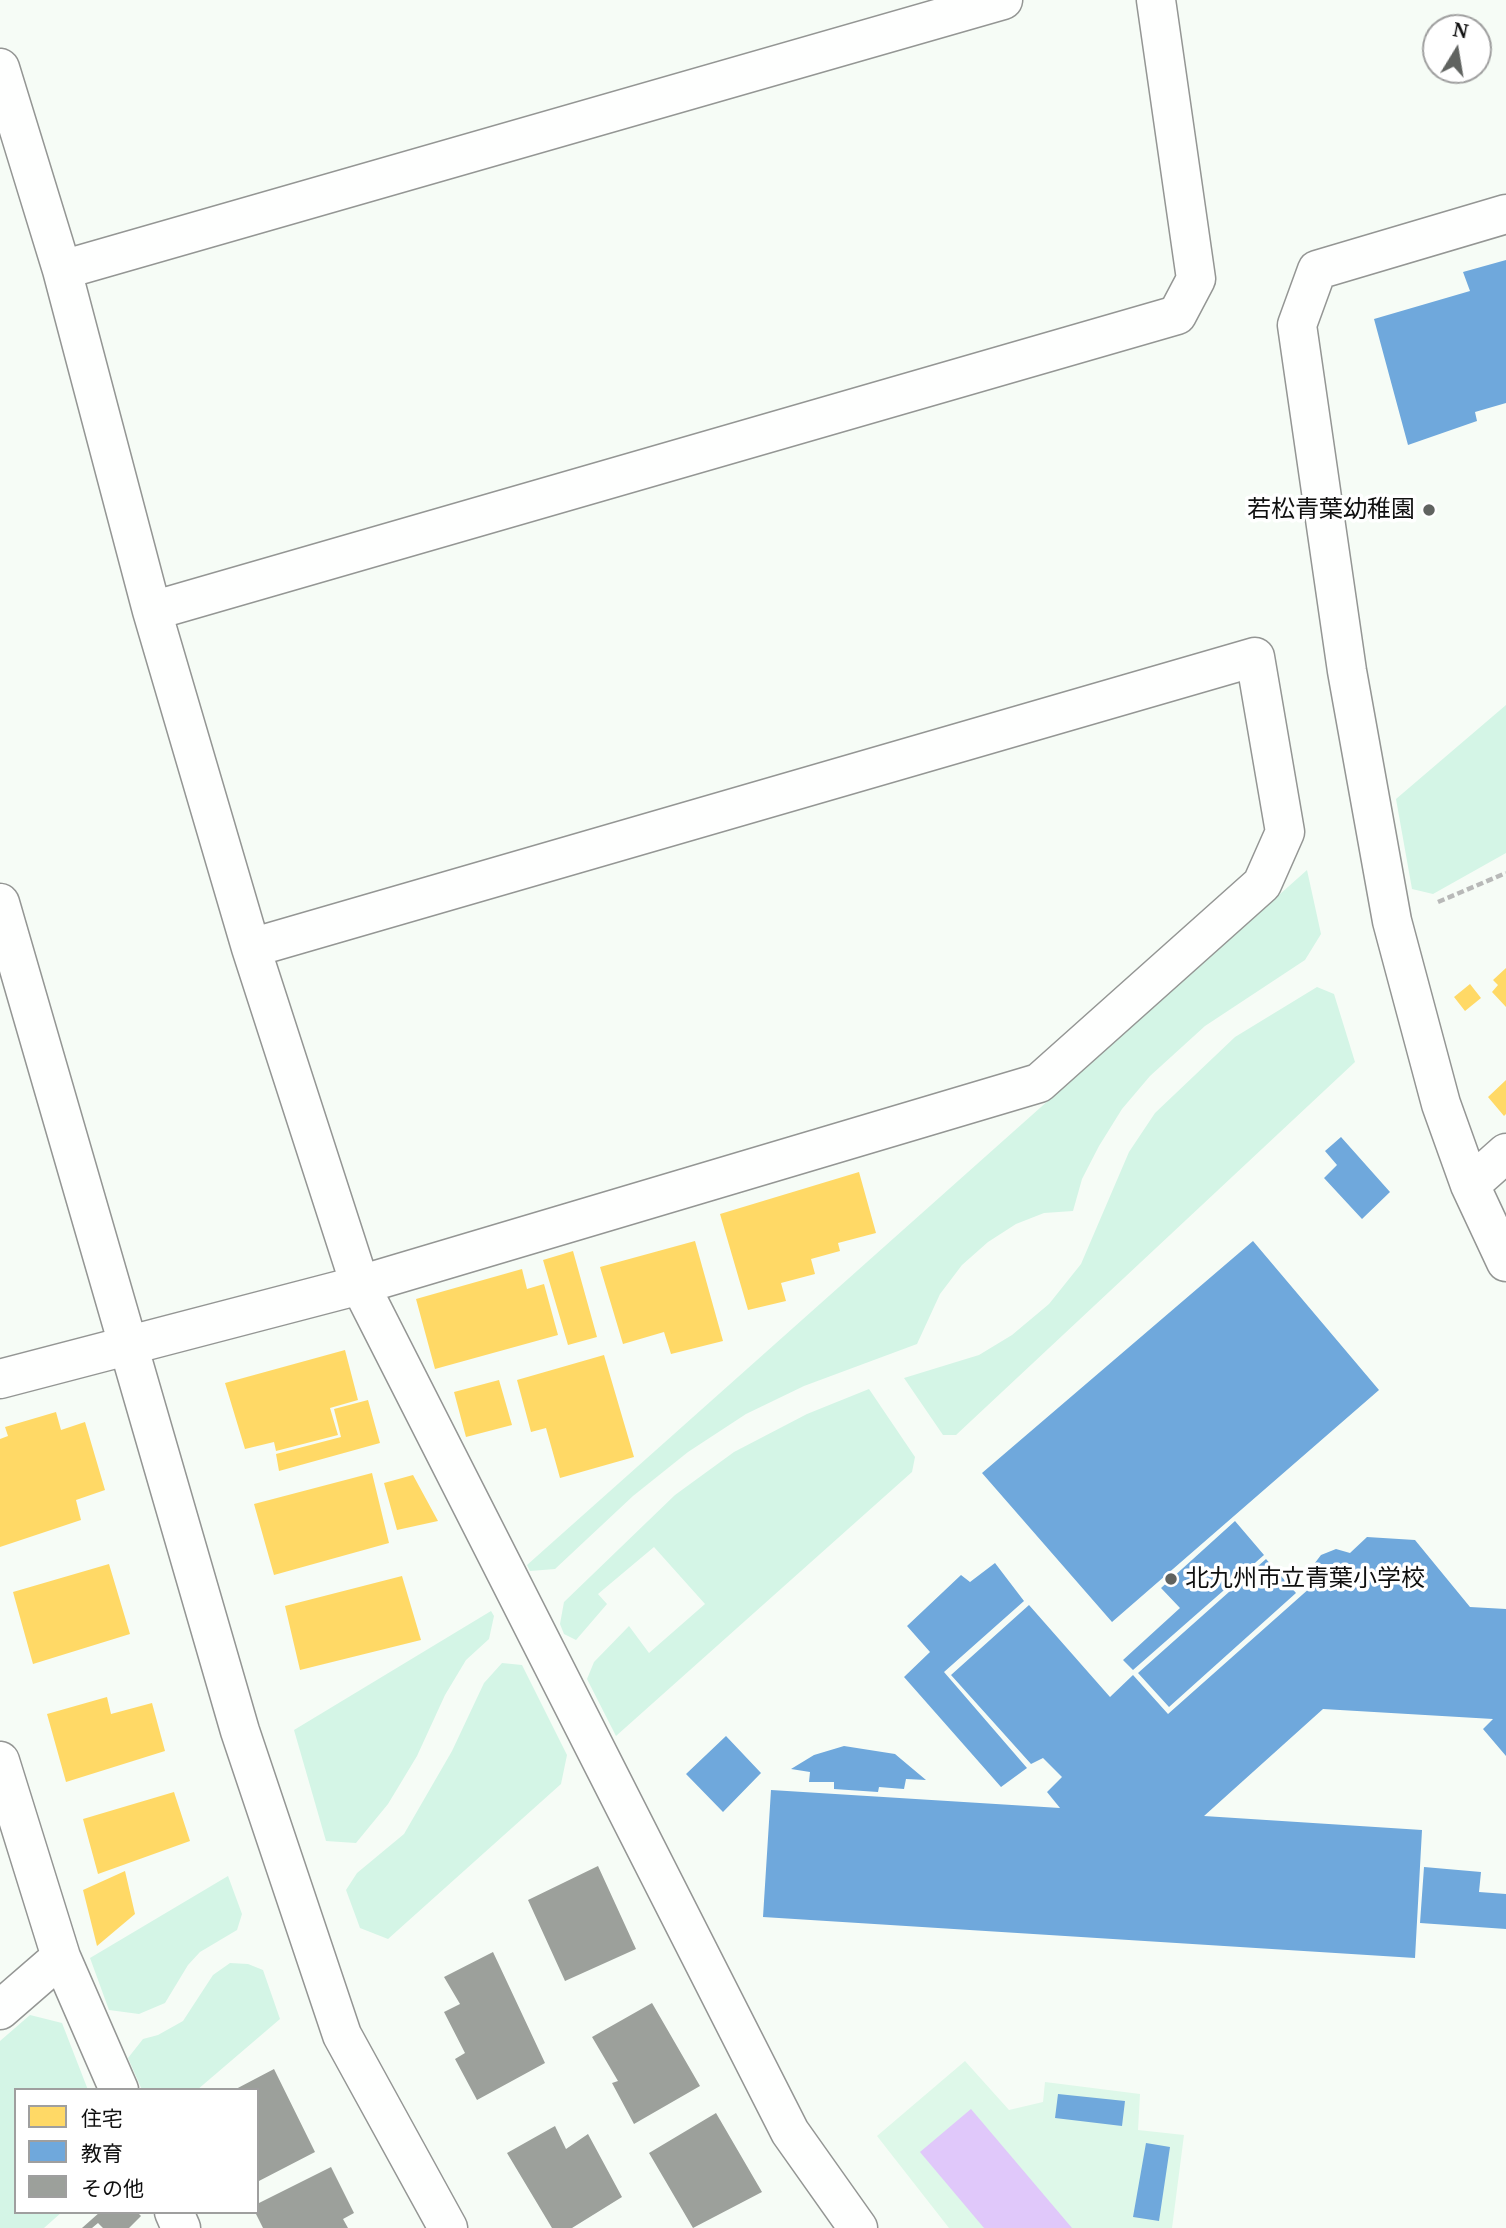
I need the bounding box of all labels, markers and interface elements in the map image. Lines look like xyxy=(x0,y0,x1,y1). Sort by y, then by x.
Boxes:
north arrow xyxy=(1422,14,1492,84)
text: N xyxy=(1451,16,1470,45)
place label: 若松青葉幼稚園 xyxy=(1247,496,1415,524)
marker: 若松青葉幼稚園 xyxy=(1421,502,1437,518)
place label: 北九州市立青葉小学校 xyxy=(1185,1565,1425,1593)
marker: 北九州市立青葉小学校 xyxy=(1163,1571,1179,1587)
legend xyxy=(14,2088,259,2214)
text: 住宅 xyxy=(81,2104,123,2132)
text: 教育 xyxy=(81,2139,123,2167)
text: その他 xyxy=(81,2174,144,2202)

